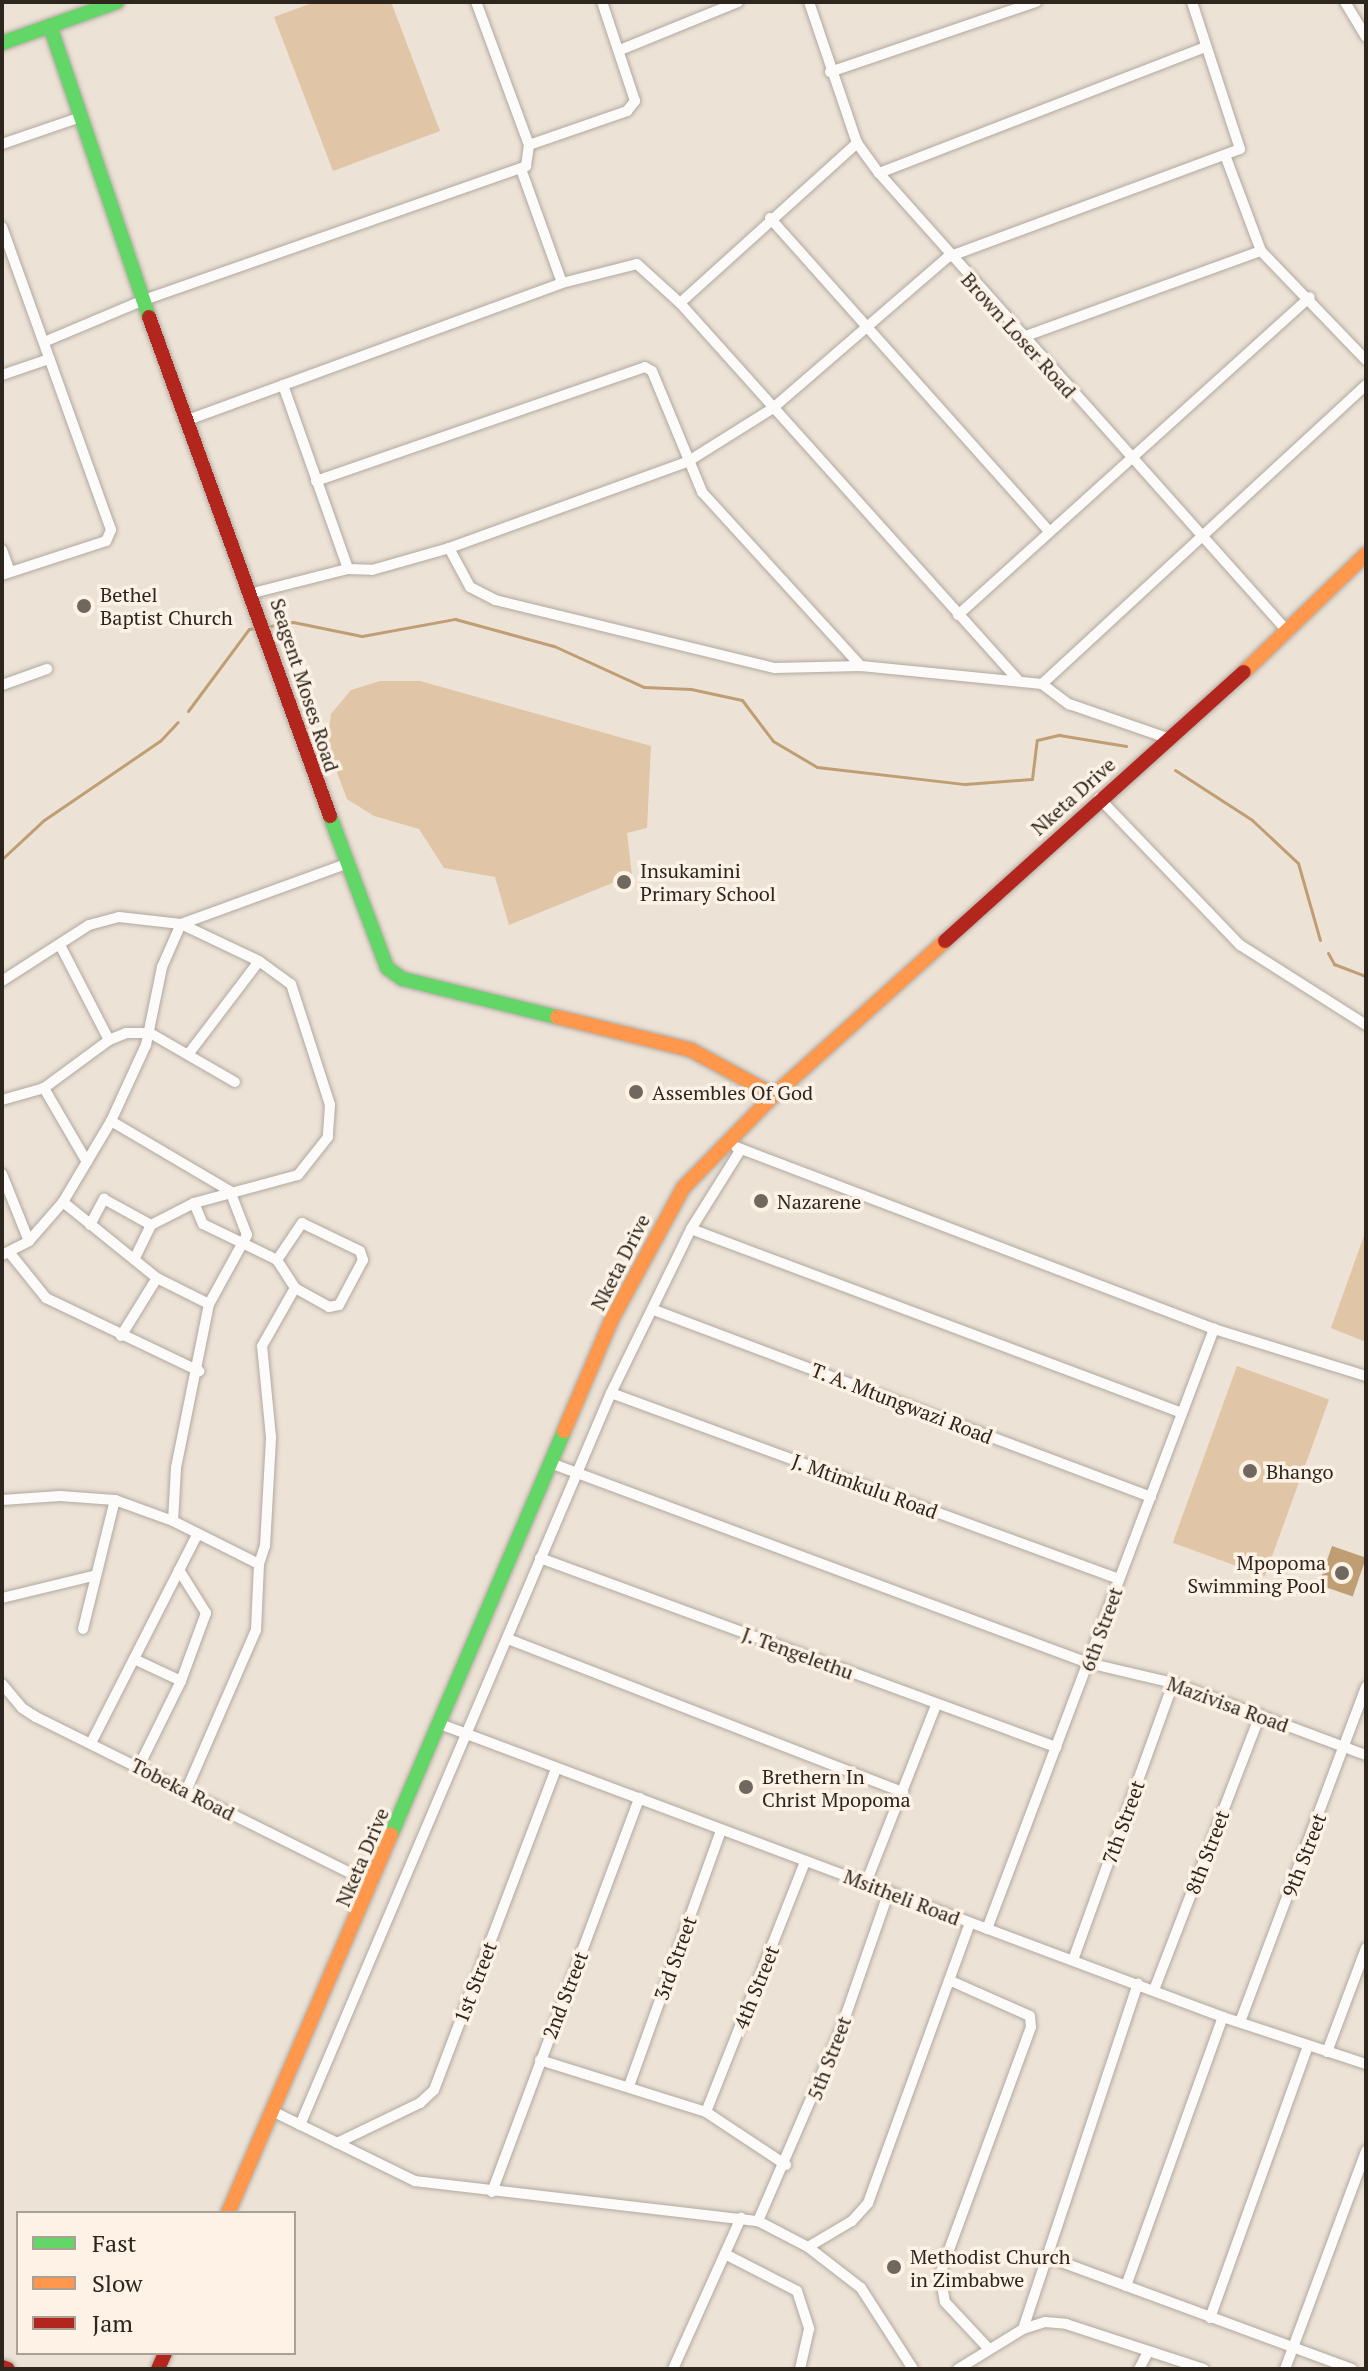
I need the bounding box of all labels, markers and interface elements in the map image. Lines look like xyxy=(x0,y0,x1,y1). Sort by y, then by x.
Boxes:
street label: Brown Loser Road xyxy=(957,268,1081,402)
place label: Bethel Baptist Church xyxy=(100,582,233,629)
street label: Seagent Moses Road xyxy=(266,595,344,775)
marker: Bethel Baptist Church xyxy=(75,597,93,615)
street label: Nketa Drive xyxy=(1026,752,1120,840)
place label: Insukamini Primary School xyxy=(640,858,776,905)
marker: Insukamini Primary School xyxy=(615,873,633,891)
place label: Assembles Of God xyxy=(652,1080,813,1104)
marker: Assembles Of God xyxy=(627,1083,645,1101)
place label: Nazarene xyxy=(777,1189,861,1213)
marker: Nazarene xyxy=(752,1192,770,1210)
street label: Nketa Drive xyxy=(586,1210,654,1314)
street label: T. A. Mtungwazi Road xyxy=(807,1357,997,1449)
street label: J. Mtimkulu Road xyxy=(789,1448,941,1524)
place label: Bhango xyxy=(1266,1459,1334,1483)
marker: Bhango xyxy=(1241,1462,1259,1480)
place label: Mpopoma Swimming Pool xyxy=(1187,1550,1326,1597)
marker: Mpopoma Swimming Pool xyxy=(1333,1564,1351,1582)
street label: 6th Street xyxy=(1075,1584,1127,1674)
street label: J. Tengelethu xyxy=(739,1622,857,1684)
street label: Mazivisa Road xyxy=(1164,1671,1292,1737)
street label: Tobeka Road xyxy=(127,1753,239,1825)
place label: Brethern In Christ Mpopoma xyxy=(762,1764,911,1811)
street label: 7th Street xyxy=(1097,1777,1149,1867)
marker: Brethern In Christ Mpopoma xyxy=(737,1778,755,1796)
street label: Nketa Drive xyxy=(330,1804,394,1910)
street label: 8th Street xyxy=(1180,1807,1234,1897)
street label: 9th Street xyxy=(1277,1810,1331,1900)
street label: Msitheli Road xyxy=(840,1864,964,1930)
street label: 3rd Street xyxy=(649,1913,701,2003)
street label: 1st Street xyxy=(449,1938,501,2026)
street label: 4th Street xyxy=(728,1942,784,2032)
street label: 2nd Street xyxy=(537,1948,593,2042)
street label: 5th Street xyxy=(802,2013,856,2103)
legend xyxy=(16,2211,296,2355)
text: Fast xyxy=(92,2227,136,2259)
place label: Methodist Church in Zimbabwe xyxy=(910,2244,1071,2291)
marker: Methodist Church in Zimbabwe xyxy=(885,2258,903,2276)
text: Slow xyxy=(92,2267,143,2299)
text: Jam xyxy=(92,2307,133,2339)

